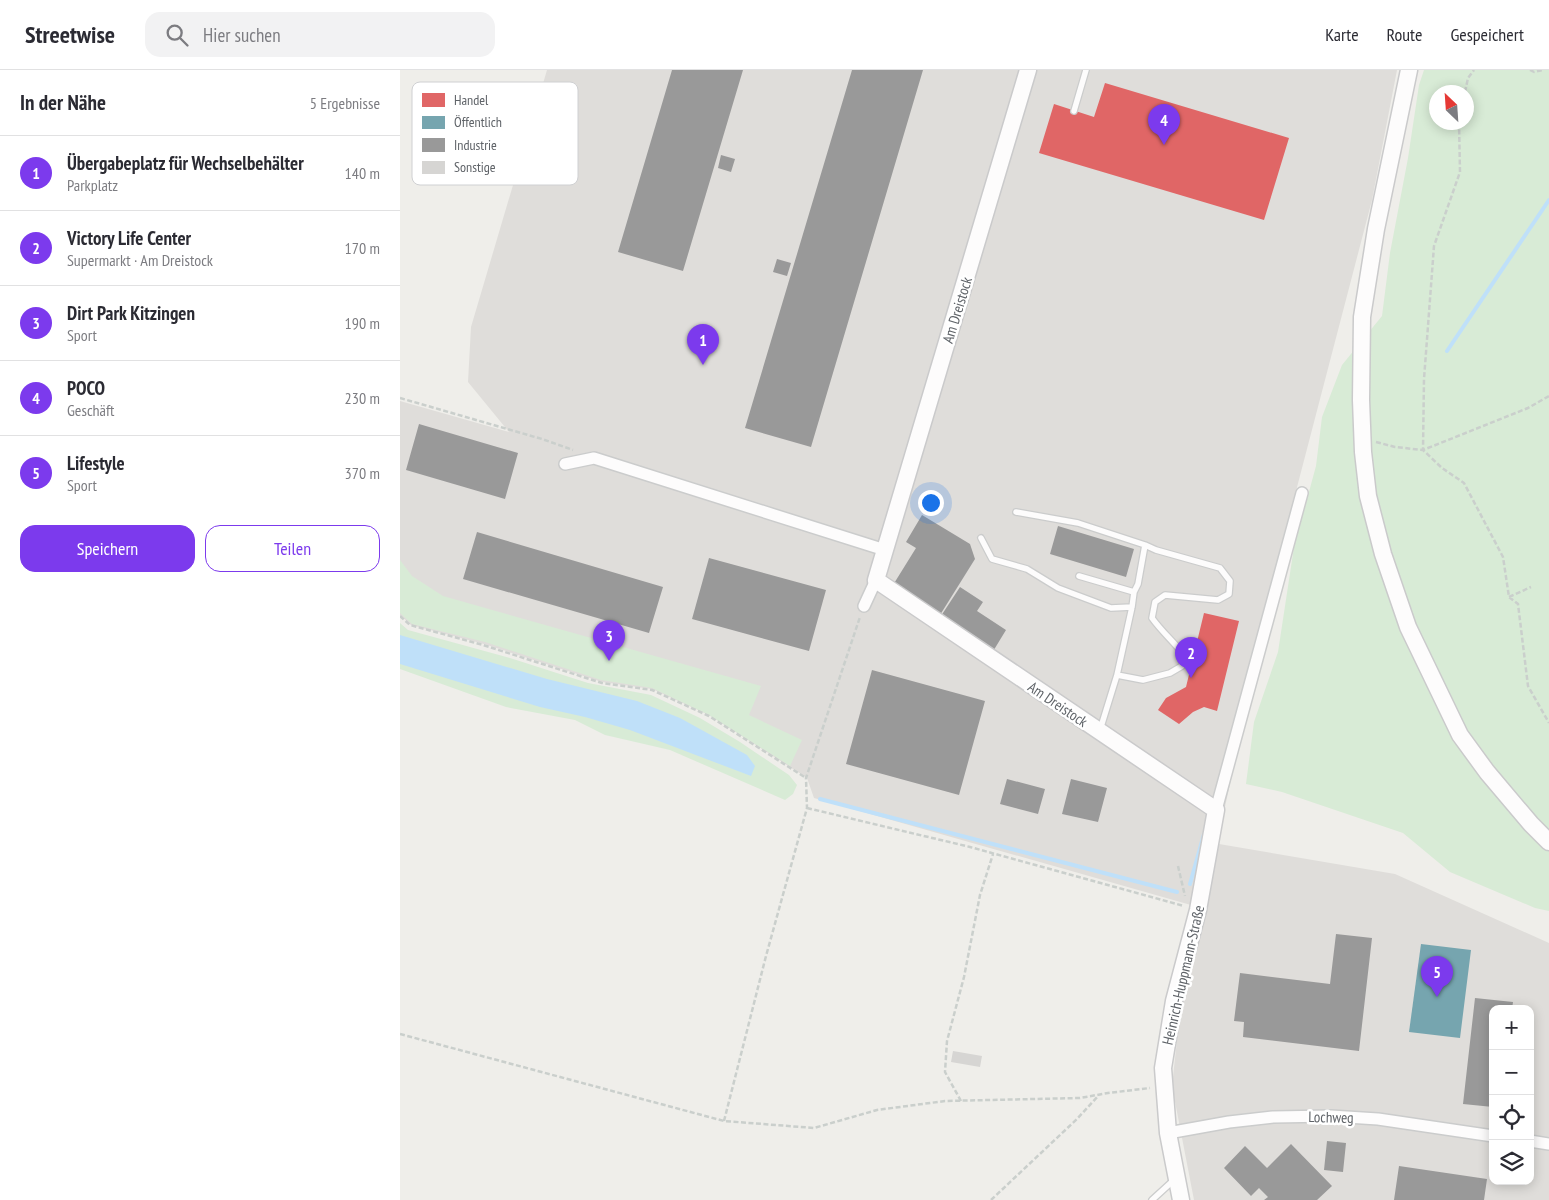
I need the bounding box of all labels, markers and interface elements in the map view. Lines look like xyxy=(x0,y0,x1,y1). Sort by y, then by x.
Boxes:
search box xyxy=(145,12,495,57)
text: Streetwise xyxy=(25,19,115,50)
icon: search xyxy=(163,21,191,49)
text: Hier suchen xyxy=(203,23,280,47)
text: Karte xyxy=(1325,23,1359,46)
text: Route xyxy=(1387,23,1422,46)
text: Gespeichert xyxy=(1450,23,1524,46)
legend xyxy=(412,82,578,185)
north arrow xyxy=(1429,85,1474,130)
text: In der Nähe xyxy=(20,89,106,116)
text: Handel xyxy=(454,91,489,109)
text: 5 Ergebnisse xyxy=(310,93,380,113)
pin: 4 xyxy=(1148,104,1180,145)
text: Öffentlich xyxy=(454,113,502,131)
text: Industrie xyxy=(454,136,497,154)
text: Übergabeplatz für Wechselbehälter xyxy=(67,151,304,175)
text: Sonstige xyxy=(454,158,496,176)
text: 1 xyxy=(32,163,40,183)
text: 140 m xyxy=(345,163,380,183)
text: Parkplatz xyxy=(67,175,118,195)
text: Victory Life Center xyxy=(67,226,191,250)
text: 2 xyxy=(32,238,40,258)
text: 170 m xyxy=(345,238,380,258)
text: Supermarkt · Am Dreistock xyxy=(67,250,213,270)
street label: Am Dreistock xyxy=(938,274,976,345)
text: Dirt Park Kitzingen xyxy=(67,301,195,325)
text: 3 xyxy=(32,313,40,333)
text: 190 m xyxy=(345,313,380,333)
pin: 1 xyxy=(687,324,719,365)
text: Sport xyxy=(67,325,97,345)
text: POCO xyxy=(67,376,105,400)
text: 4 xyxy=(32,388,40,408)
text: 230 m xyxy=(345,388,380,408)
text: Geschäft xyxy=(67,400,114,420)
text: Lifestyle xyxy=(67,451,125,475)
text: 5 xyxy=(32,463,40,483)
text: 370 m xyxy=(345,463,380,483)
text: Sport xyxy=(67,475,97,495)
your location xyxy=(918,490,944,516)
button: Speichern xyxy=(20,525,195,572)
button: Teilen xyxy=(205,525,380,572)
pin: 3 xyxy=(593,620,625,661)
pin: 2 xyxy=(1175,637,1207,678)
street label: Am Dreistock xyxy=(1024,677,1092,731)
street label: Heinrich-Huppmann-Straße xyxy=(1158,903,1208,1047)
pin: 5 xyxy=(1421,956,1453,997)
map controls xyxy=(1489,1005,1534,1185)
button: + xyxy=(1489,1005,1534,1050)
button: − xyxy=(1489,1050,1534,1095)
button: locate xyxy=(1489,1095,1534,1140)
street label: Lochweg xyxy=(1308,1107,1354,1127)
button: layers xyxy=(1489,1140,1534,1185)

